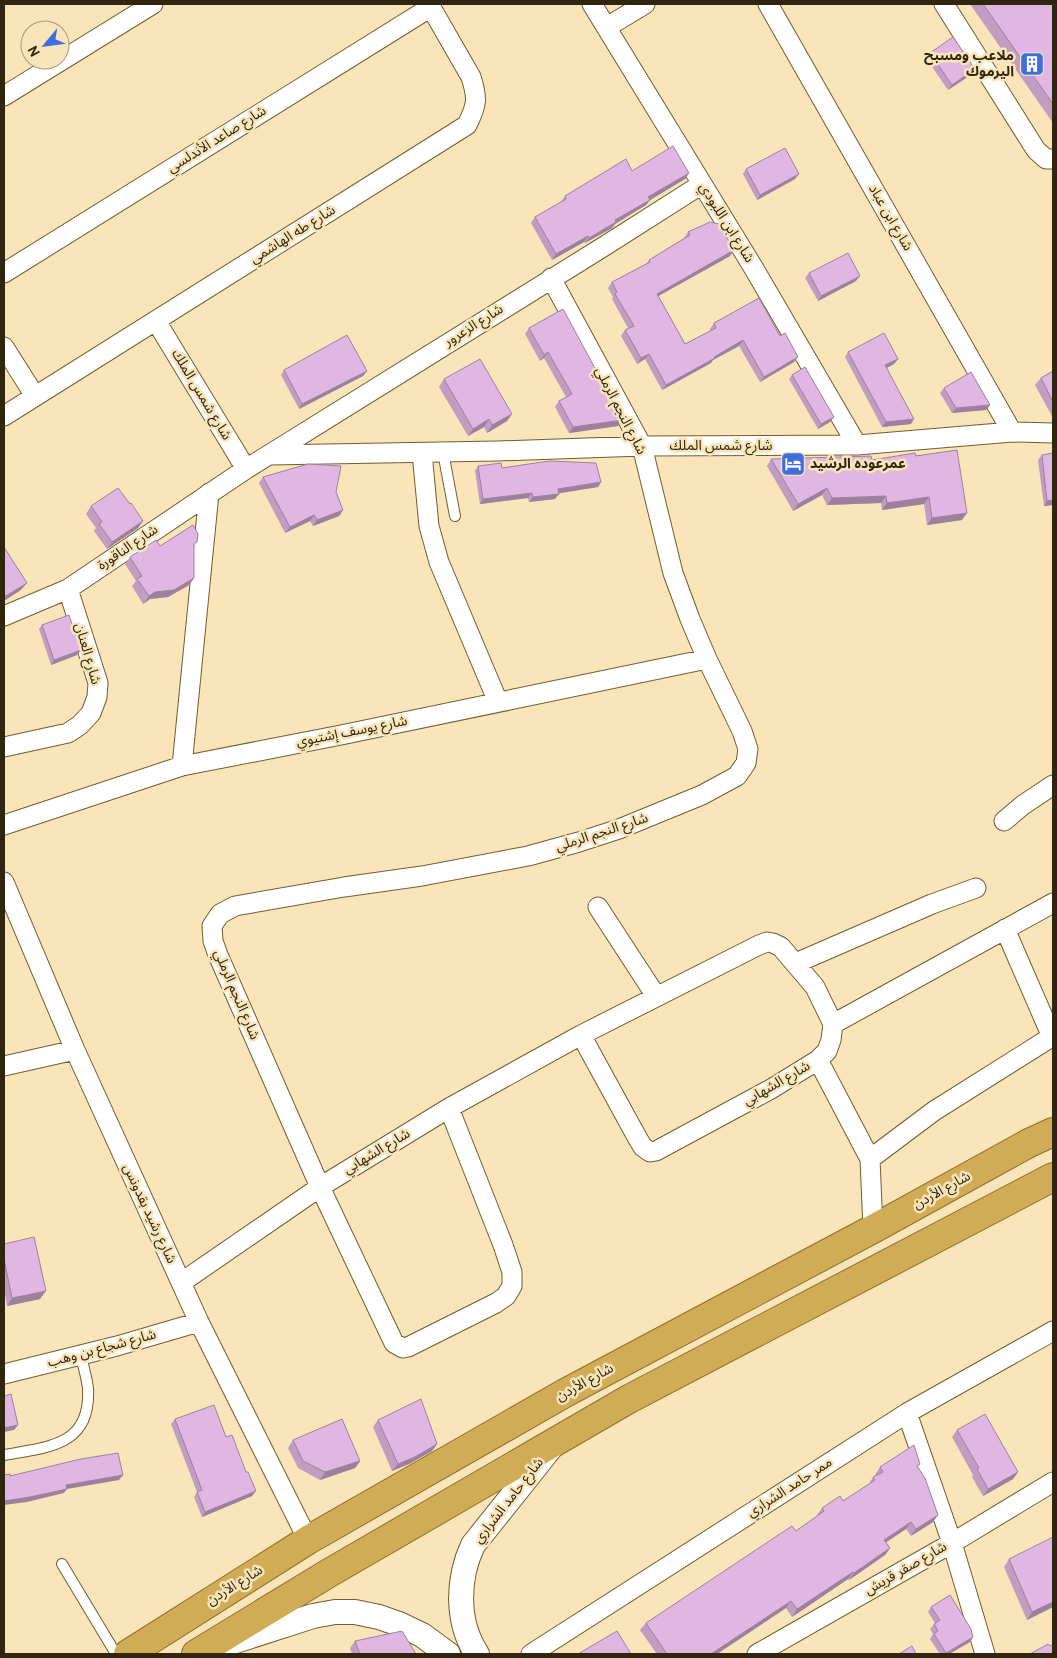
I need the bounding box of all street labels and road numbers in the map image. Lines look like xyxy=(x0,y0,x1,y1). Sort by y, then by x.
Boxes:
street label: شارع صاعد الأندلسي xyxy=(164,102,270,178)
street label: شارع ابن اللبودي xyxy=(694,180,757,267)
street label: شارع ابن عباد xyxy=(863,182,916,255)
street label: شارع طه الهاشمي xyxy=(247,202,340,269)
street label: شارع الزعرور xyxy=(440,301,507,352)
street label: شارع شمس الملك xyxy=(166,347,235,444)
street label: شارع النجم الرملي xyxy=(589,364,649,458)
street label: شارع شمس الملك xyxy=(670,438,772,456)
street label: شارع الناقورة xyxy=(94,521,162,575)
street label: شارع العنان xyxy=(69,621,104,687)
street label: شارع يوسف إشتيوي xyxy=(295,713,409,752)
street label: شارع النجم الرملي xyxy=(554,810,651,857)
street label: شارع النجم الرملي xyxy=(208,947,263,1043)
street label: شارع الشهابي xyxy=(740,1058,814,1111)
street label: شارع الشهابي xyxy=(341,1125,414,1180)
street label: شارع رشيد بقدونس xyxy=(118,1161,180,1267)
street label: شارع الأردن xyxy=(910,1168,974,1215)
street label: شارع شجاع بن وهب xyxy=(46,1326,158,1373)
street label: شارع الأردن xyxy=(553,1360,617,1407)
street label: ممر حامد الشراري xyxy=(744,1454,836,1523)
street label: شارع حامد الشراري xyxy=(470,1455,549,1548)
street label: شارع صقر قريش xyxy=(862,1539,951,1600)
street label: شارع الأردن xyxy=(204,1562,267,1611)

